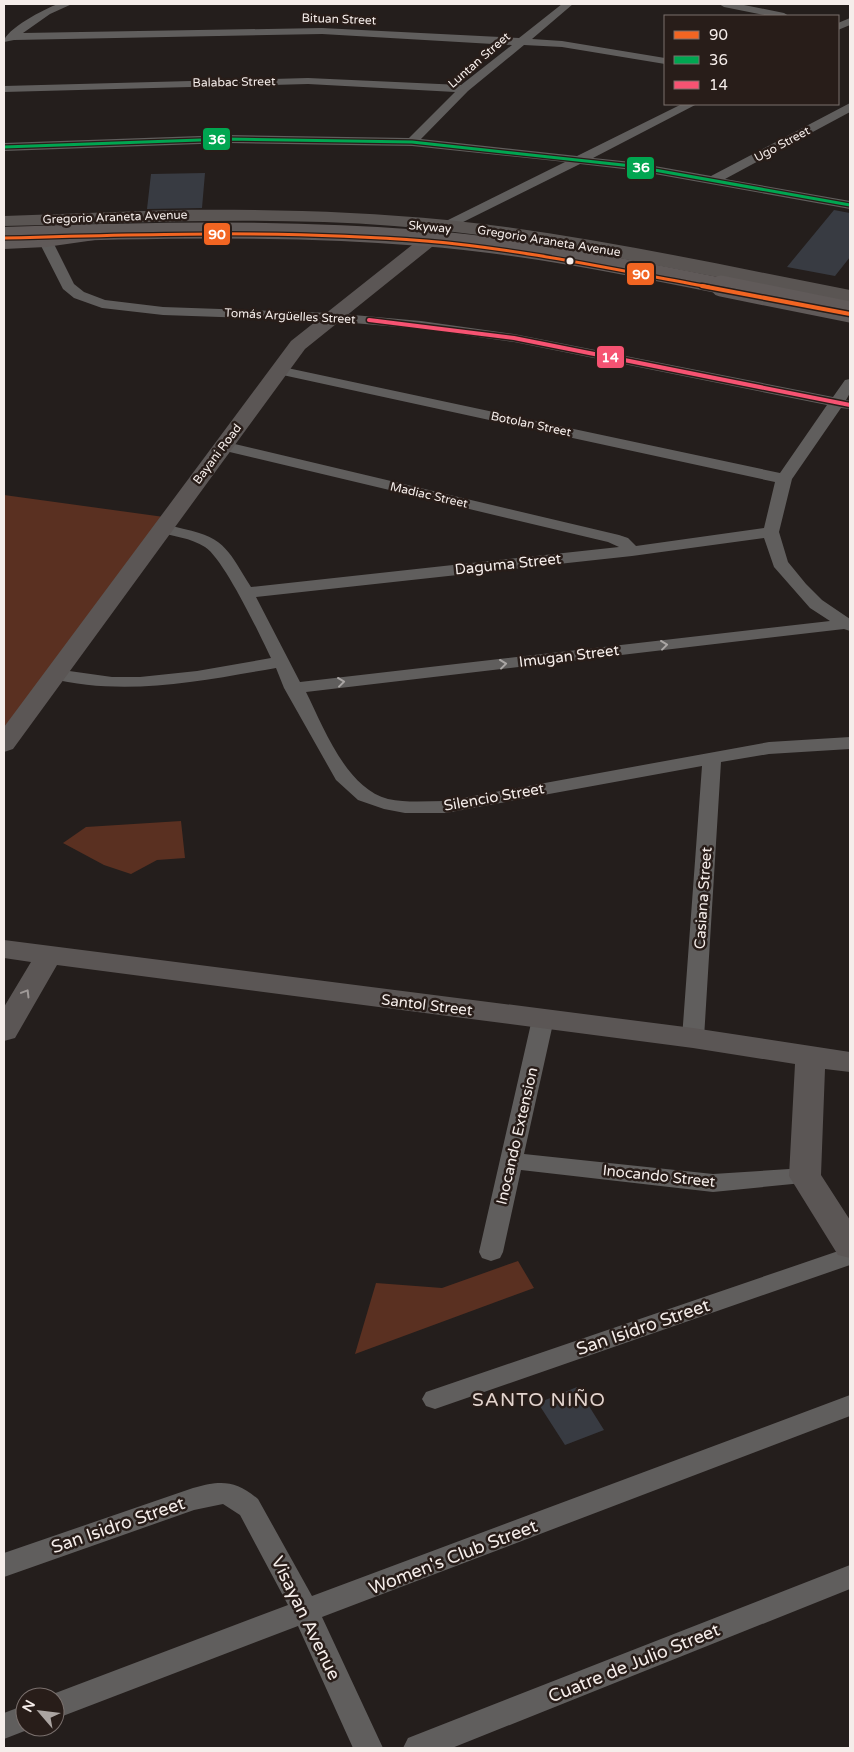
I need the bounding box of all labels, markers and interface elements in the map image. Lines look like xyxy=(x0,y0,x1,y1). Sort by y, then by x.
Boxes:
street label: Bituan Street xyxy=(301,11,377,27)
legend xyxy=(664,15,839,105)
text: 90 xyxy=(709,26,728,44)
street label: Luntan Street xyxy=(445,29,513,91)
text: 36 xyxy=(709,51,728,69)
street label: Balabac Street xyxy=(192,74,276,90)
text: 14 xyxy=(709,76,728,94)
street label: Ugo Street xyxy=(752,123,813,165)
line badge: 36 xyxy=(202,127,231,151)
text: 36 xyxy=(208,131,226,148)
line badge: 36 xyxy=(626,156,655,180)
text: 36 xyxy=(632,159,650,176)
street label: Gregorio Araneta Avenue xyxy=(42,207,188,227)
street label: Skyway xyxy=(408,218,452,236)
line badge: 90 xyxy=(203,222,231,246)
street label: Gregorio Araneta Avenue xyxy=(476,223,622,259)
text: 90 xyxy=(208,226,226,243)
unlabelled marker xyxy=(565,256,575,266)
line badge: 90 xyxy=(626,262,655,286)
text: 90 xyxy=(632,266,650,283)
street label: Tomás Argüelles Street xyxy=(224,306,356,326)
line badge: 14 xyxy=(596,345,625,369)
text: 14 xyxy=(601,349,619,366)
street label: Botolan Street xyxy=(490,409,573,439)
street label: Bayani Road xyxy=(190,421,244,487)
street label: Madiac Street xyxy=(389,479,470,511)
street label: Daguma Street xyxy=(454,549,562,579)
one-way arrow xyxy=(660,640,668,651)
street label: Imugan Street xyxy=(518,641,620,671)
one-way arrow xyxy=(499,659,507,670)
one-way arrow xyxy=(337,677,345,688)
street label: Silencio Street xyxy=(442,779,546,815)
street label: Casiana Street xyxy=(690,846,716,950)
one-way arrow xyxy=(20,989,30,998)
street label: Santol Street xyxy=(380,990,474,1020)
street label: Inocando Extension xyxy=(492,1065,542,1207)
street label: Inocando Street xyxy=(602,1161,717,1191)
street label: San Isidro Street xyxy=(573,1294,713,1360)
district label: SANTO NIÑO xyxy=(472,1388,606,1411)
street label: San Isidro Street xyxy=(48,1492,188,1558)
street label: Women's Club Street xyxy=(366,1515,540,1599)
street label: Visayan Avenue xyxy=(266,1552,346,1684)
street label: Cuatre de Julio Street xyxy=(545,1618,723,1708)
north arrow xyxy=(15,1687,65,1737)
text: N xyxy=(19,1697,39,1715)

